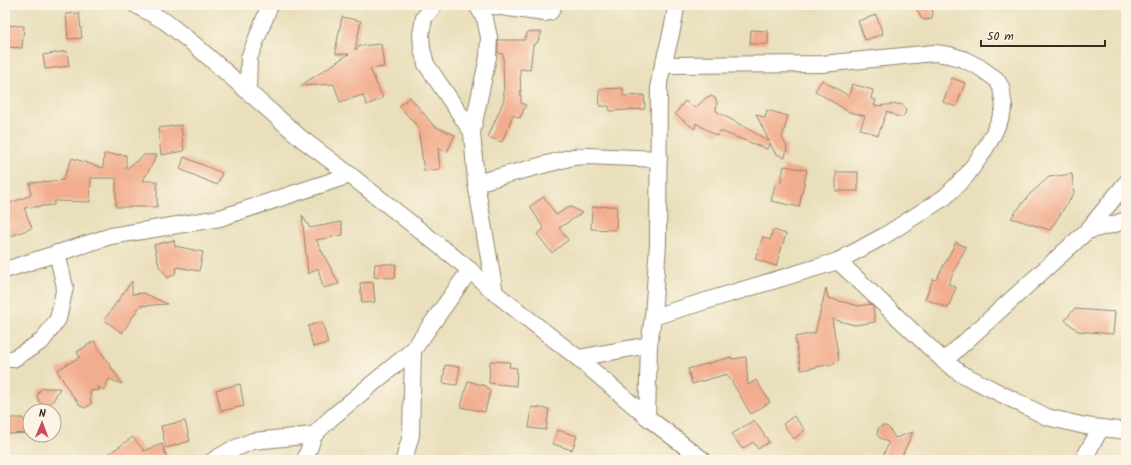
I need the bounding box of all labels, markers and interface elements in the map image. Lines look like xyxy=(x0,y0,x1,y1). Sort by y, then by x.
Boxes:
scale bar xyxy=(981,22,1105,48)
text: 50 m xyxy=(987,27,1014,46)
north arrow xyxy=(22,403,62,443)
text: N xyxy=(39,405,46,423)

